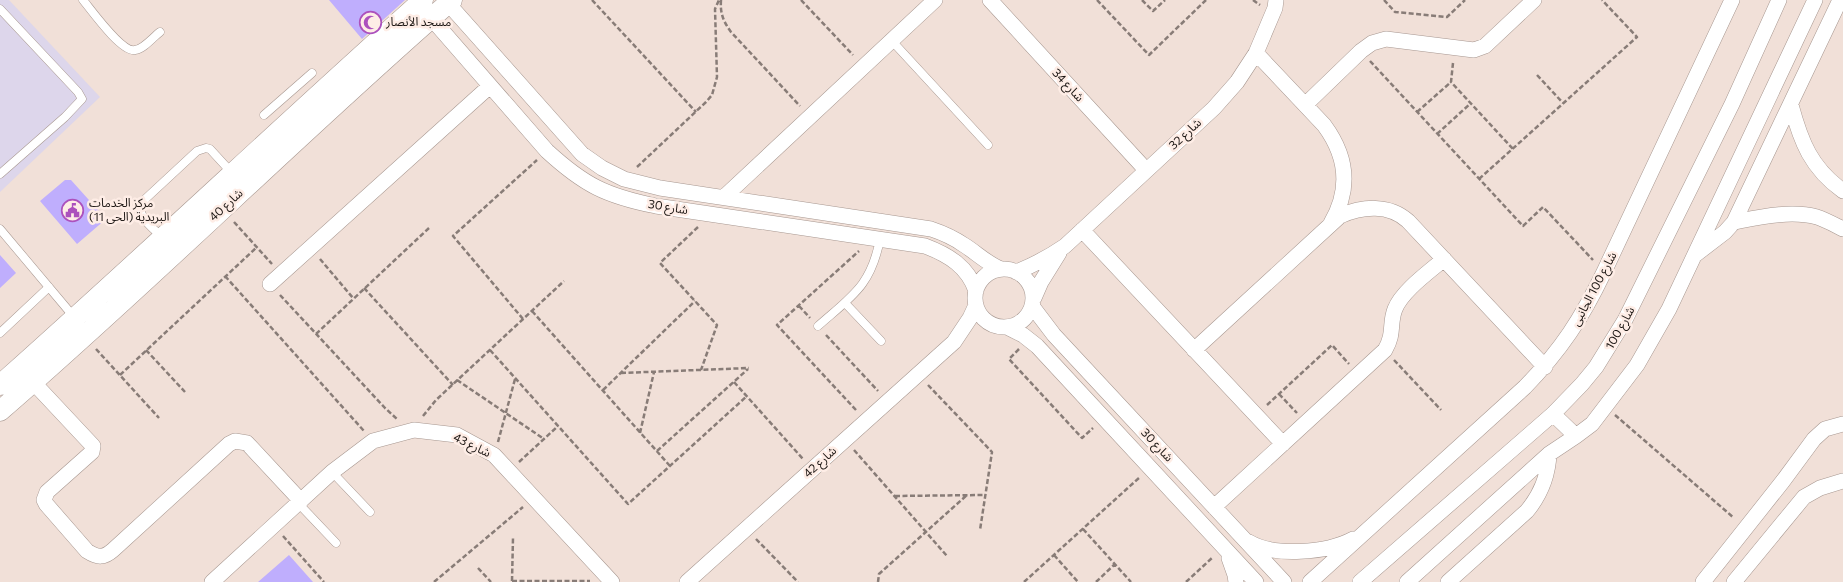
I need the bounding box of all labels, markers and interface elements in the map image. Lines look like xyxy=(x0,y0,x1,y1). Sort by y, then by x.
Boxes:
mosque icon: مسجد الأنصار xyxy=(358,10,382,34)
place label: مسجد الأنصار xyxy=(385,14,451,29)
street label: شارع 34 xyxy=(1048,65,1087,106)
street label: شارع 32 xyxy=(1165,115,1205,154)
street label: شارع 40 xyxy=(206,185,247,225)
place label: مركز الخدمات البريدية (الحى 11) xyxy=(89,195,170,224)
street label: شارع 30 xyxy=(647,196,689,219)
public building icon: مركز الخدمات البريدية (الحى 11) xyxy=(61,198,85,222)
street label: شارع 100 الجانبى xyxy=(1568,249,1620,329)
street label: شارع 100 xyxy=(1602,304,1638,352)
street label: شارع 30 xyxy=(1137,425,1177,466)
street label: شارع 43 xyxy=(450,429,493,462)
street label: شارع 42 xyxy=(800,443,841,482)

